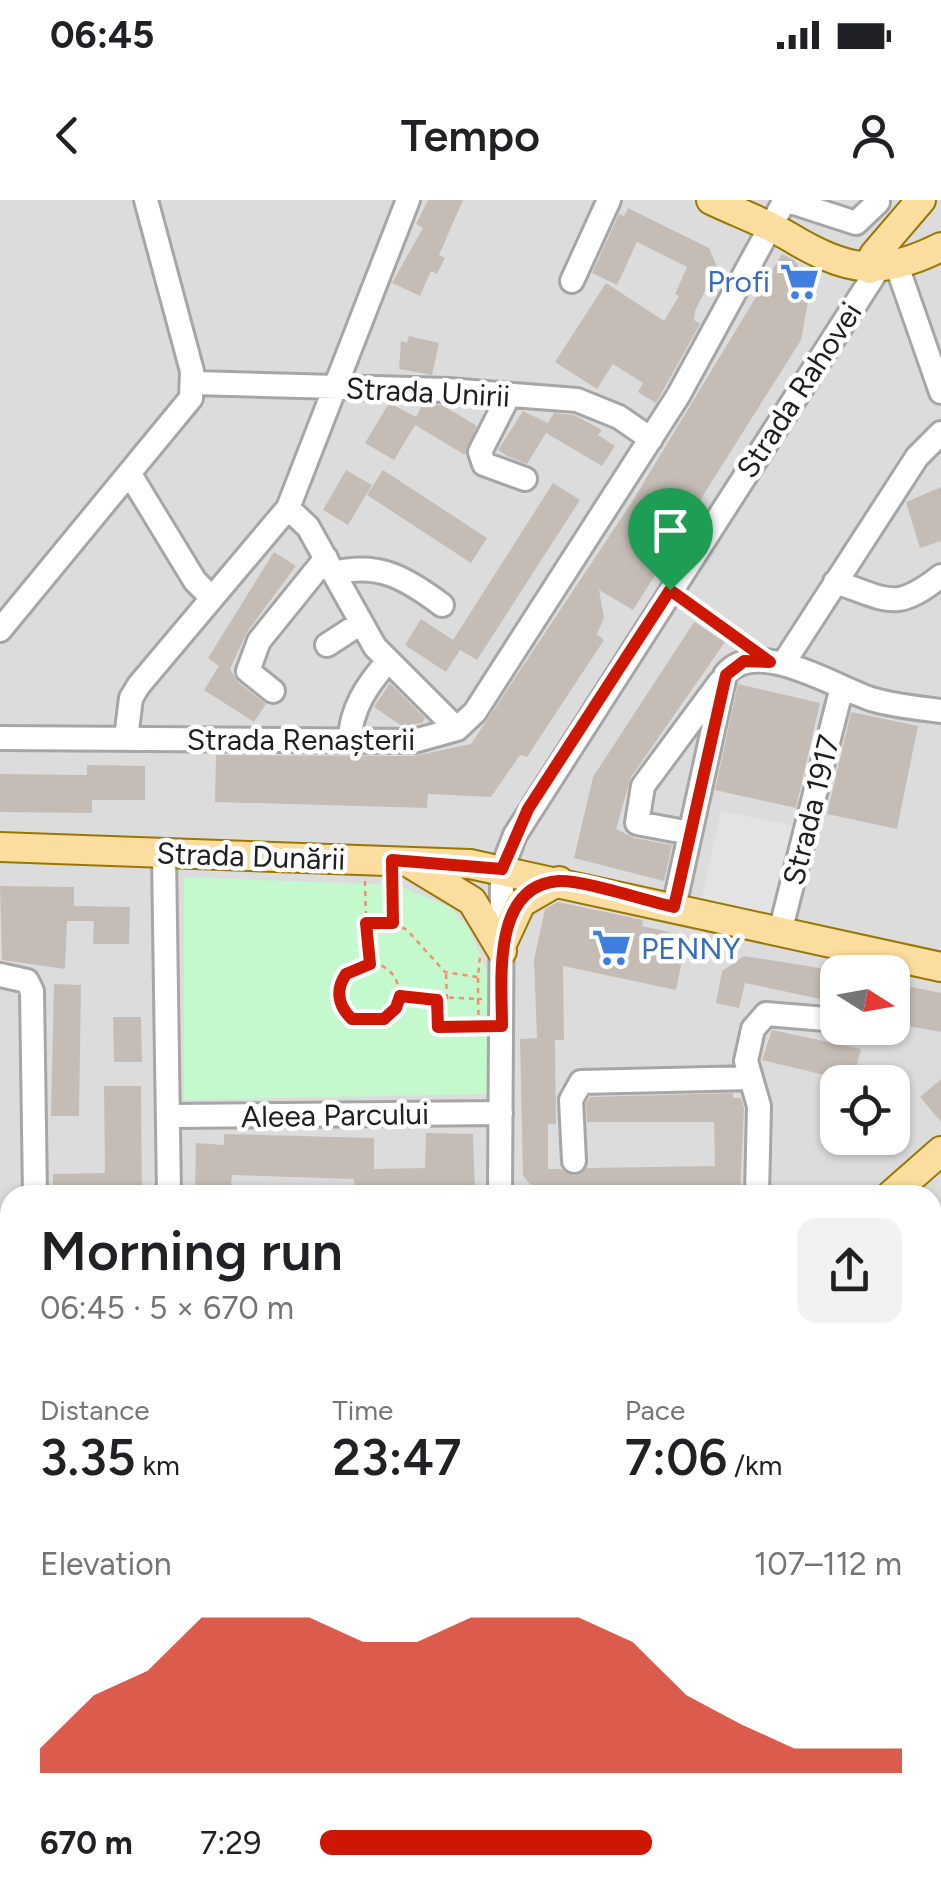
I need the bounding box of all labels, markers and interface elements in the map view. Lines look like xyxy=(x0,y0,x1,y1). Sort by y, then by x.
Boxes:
text: 06:45 xyxy=(50,12,154,58)
icon: back xyxy=(40,108,95,163)
text: Tempo xyxy=(401,108,540,162)
icon: person xyxy=(846,108,901,163)
supermarket icon: Profi xyxy=(779,260,821,302)
place label: Profi xyxy=(707,263,770,300)
street label: Strada Rahovei xyxy=(729,295,869,485)
street label: Strada Unirii xyxy=(345,369,511,415)
pin xyxy=(628,488,713,591)
icon: arrive xyxy=(643,503,698,558)
street label: Strada Renașterii xyxy=(187,721,415,758)
street label: Strada 1917 xyxy=(774,731,848,889)
street label: Strada Dunării xyxy=(156,834,346,878)
supermarket icon: PENNY xyxy=(590,927,632,969)
place label: PENNY xyxy=(641,930,741,967)
north arrow xyxy=(820,955,910,1045)
map controls xyxy=(820,955,910,1155)
button: locate xyxy=(820,1065,910,1155)
street label: Aleea Parcului xyxy=(241,1095,429,1135)
text: Morning run xyxy=(40,1218,343,1284)
button: share xyxy=(797,1218,902,1323)
text: 06:45 · 5 × 670 m xyxy=(40,1289,294,1327)
text: Distance xyxy=(40,1393,150,1427)
text: Time xyxy=(332,1393,393,1427)
text: Pace xyxy=(625,1393,685,1427)
text: 3.35 xyxy=(40,1427,136,1488)
text: 23:47 xyxy=(332,1427,461,1488)
text: 7:06 xyxy=(625,1427,727,1488)
text: km xyxy=(136,1448,180,1482)
text: /km xyxy=(727,1448,782,1482)
text: Elevation xyxy=(40,1545,172,1583)
text: 107–112 m xyxy=(754,1545,902,1583)
text: 670 m xyxy=(40,1824,133,1862)
text: 7:29 xyxy=(200,1824,261,1862)

